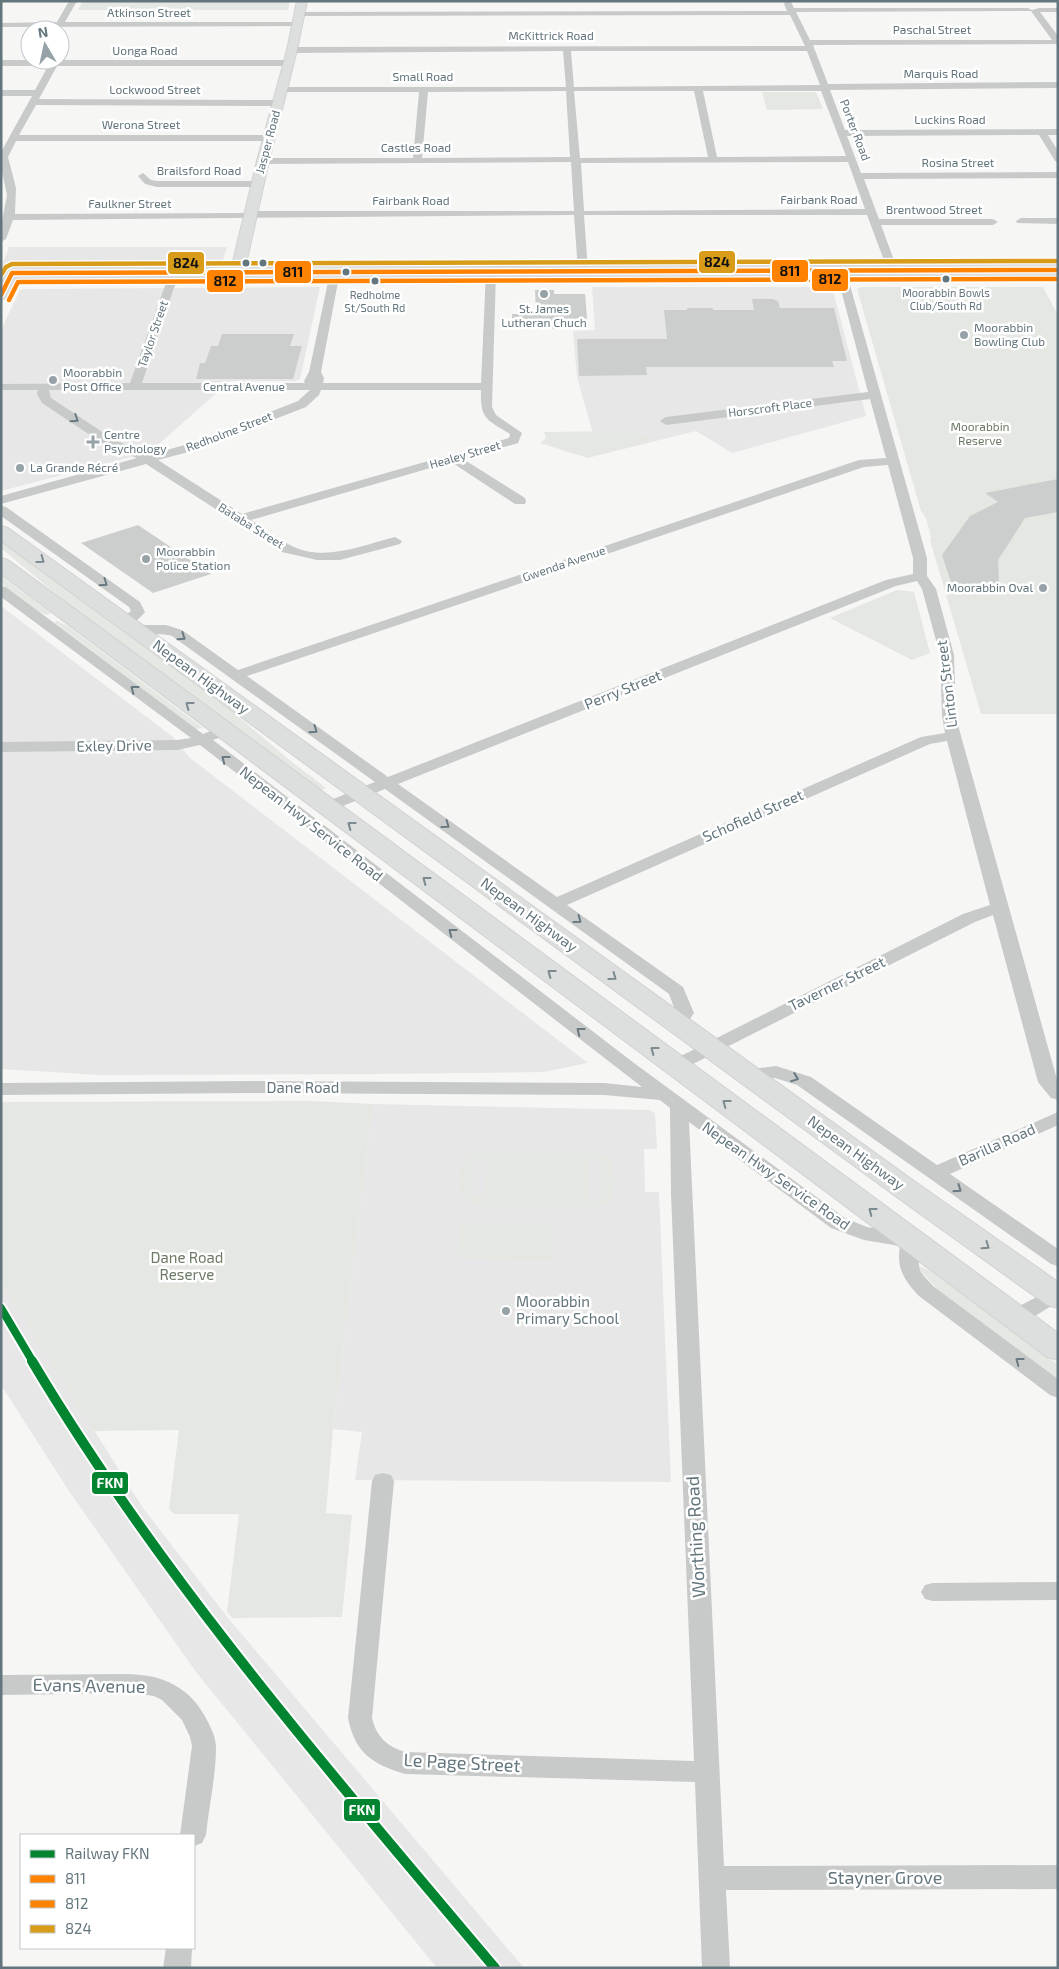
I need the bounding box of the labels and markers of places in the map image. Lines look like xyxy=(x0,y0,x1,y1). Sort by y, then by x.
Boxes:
unlabelled marker xyxy=(241,258,251,268)
unlabelled marker xyxy=(258,258,268,268)
unlabelled marker xyxy=(341,267,351,277)
marker: Moorabbin Bowls Club/South Rd xyxy=(941,274,951,284)
marker: Redholme St/South Rd xyxy=(370,276,380,286)
place label: Moorabbin Bowls Club/South Rd xyxy=(902,286,990,312)
place label: Redholme St/South Rd xyxy=(345,288,405,314)
marker: St. James Lutheran Chuch xyxy=(538,288,550,300)
place label: St. James Lutheran Chuch xyxy=(501,301,587,329)
place label: Moorabbin Bowling Club xyxy=(974,320,1045,348)
marker: Moorabbin Bowling Club xyxy=(958,329,970,341)
place label: Moorabbin Post Office xyxy=(63,365,122,393)
marker: Moorabbin Post Office xyxy=(47,374,59,386)
place label: Centre Psychology xyxy=(104,427,167,455)
marker: Centre Psychology xyxy=(86,435,100,449)
place label: La Grande Récré xyxy=(30,460,118,474)
marker: La Grande Récré xyxy=(14,462,26,474)
place label: Moorabbin Police Station xyxy=(156,544,230,572)
marker: Moorabbin Police Station xyxy=(140,553,152,565)
place label: Moorabbin Oval xyxy=(947,580,1033,594)
marker: Moorabbin Oval xyxy=(1037,582,1049,594)
place label: Moorabbin Primary School xyxy=(516,1292,619,1327)
marker: Moorabbin Primary School xyxy=(500,1305,512,1317)

